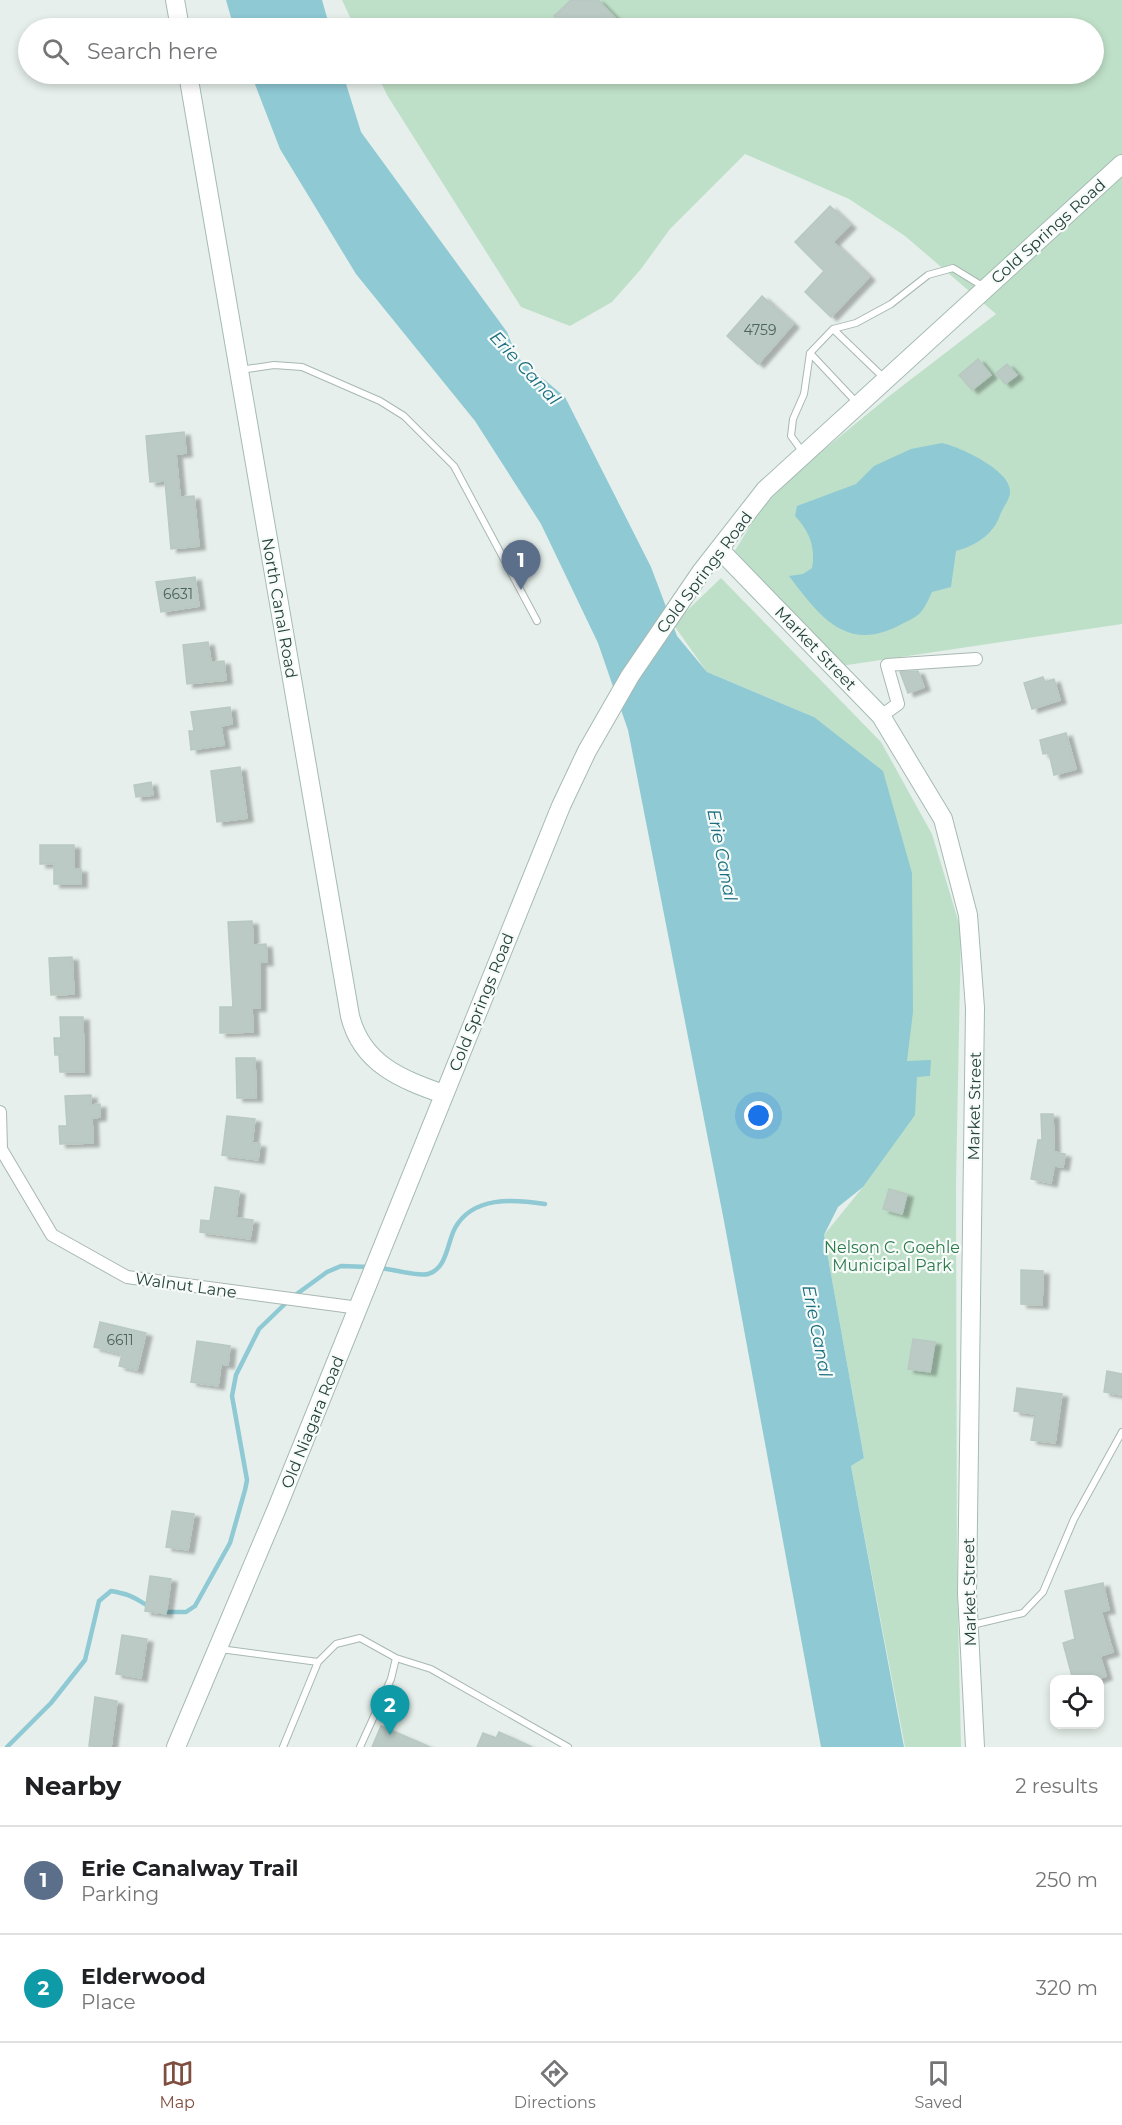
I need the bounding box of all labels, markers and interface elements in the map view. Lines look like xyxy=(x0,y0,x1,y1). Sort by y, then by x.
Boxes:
search box xyxy=(18,18,1104,84)
icon: search xyxy=(39,35,72,68)
text: Search here xyxy=(87,38,218,65)
street label: Cold Springs Road xyxy=(987,175,1109,288)
house number: 4759 xyxy=(744,321,777,339)
water label: Erie Canal xyxy=(485,326,565,410)
street label: Cold Springs Road xyxy=(652,508,756,637)
street label: North Canal Road xyxy=(258,536,301,680)
pin: 1 xyxy=(502,540,540,590)
house number: 6631 xyxy=(163,585,193,603)
street label: Market Street xyxy=(771,603,861,695)
water label: Erie Canal xyxy=(702,807,742,903)
street label: Cold Springs Road xyxy=(445,930,518,1074)
street label: Market Street xyxy=(964,1051,985,1161)
your location xyxy=(744,1101,773,1130)
park label: Nelson C. Goehle Municipal Park xyxy=(824,1238,960,1275)
street label: Walnut Lane xyxy=(134,1269,238,1302)
water label: Erie Canal xyxy=(797,1283,837,1379)
house number: 6611 xyxy=(106,1331,134,1349)
street label: Old Niagara Road xyxy=(277,1353,348,1491)
street label: Market Street xyxy=(959,1537,980,1647)
map controls xyxy=(1050,1675,1104,1729)
button: locate xyxy=(1050,1675,1104,1729)
pin: 2 xyxy=(370,1686,410,1735)
text: Nearby xyxy=(24,1770,121,1802)
text: 2 results xyxy=(1015,1774,1098,1798)
text: Erie Canalway Trail xyxy=(81,1855,298,1882)
text: 1 xyxy=(40,1868,47,1892)
text: 250 m xyxy=(1036,1868,1098,1892)
text: Parking xyxy=(81,1882,159,1906)
text: Elderwood xyxy=(81,1963,206,1990)
text: 2 xyxy=(38,1976,49,2000)
text: 320 m xyxy=(1036,1976,1098,2000)
text: Place xyxy=(81,1990,136,2014)
tab: Map xyxy=(159,2057,195,2112)
tab: Directions xyxy=(514,2057,596,2112)
tab: Saved xyxy=(915,2057,963,2112)

